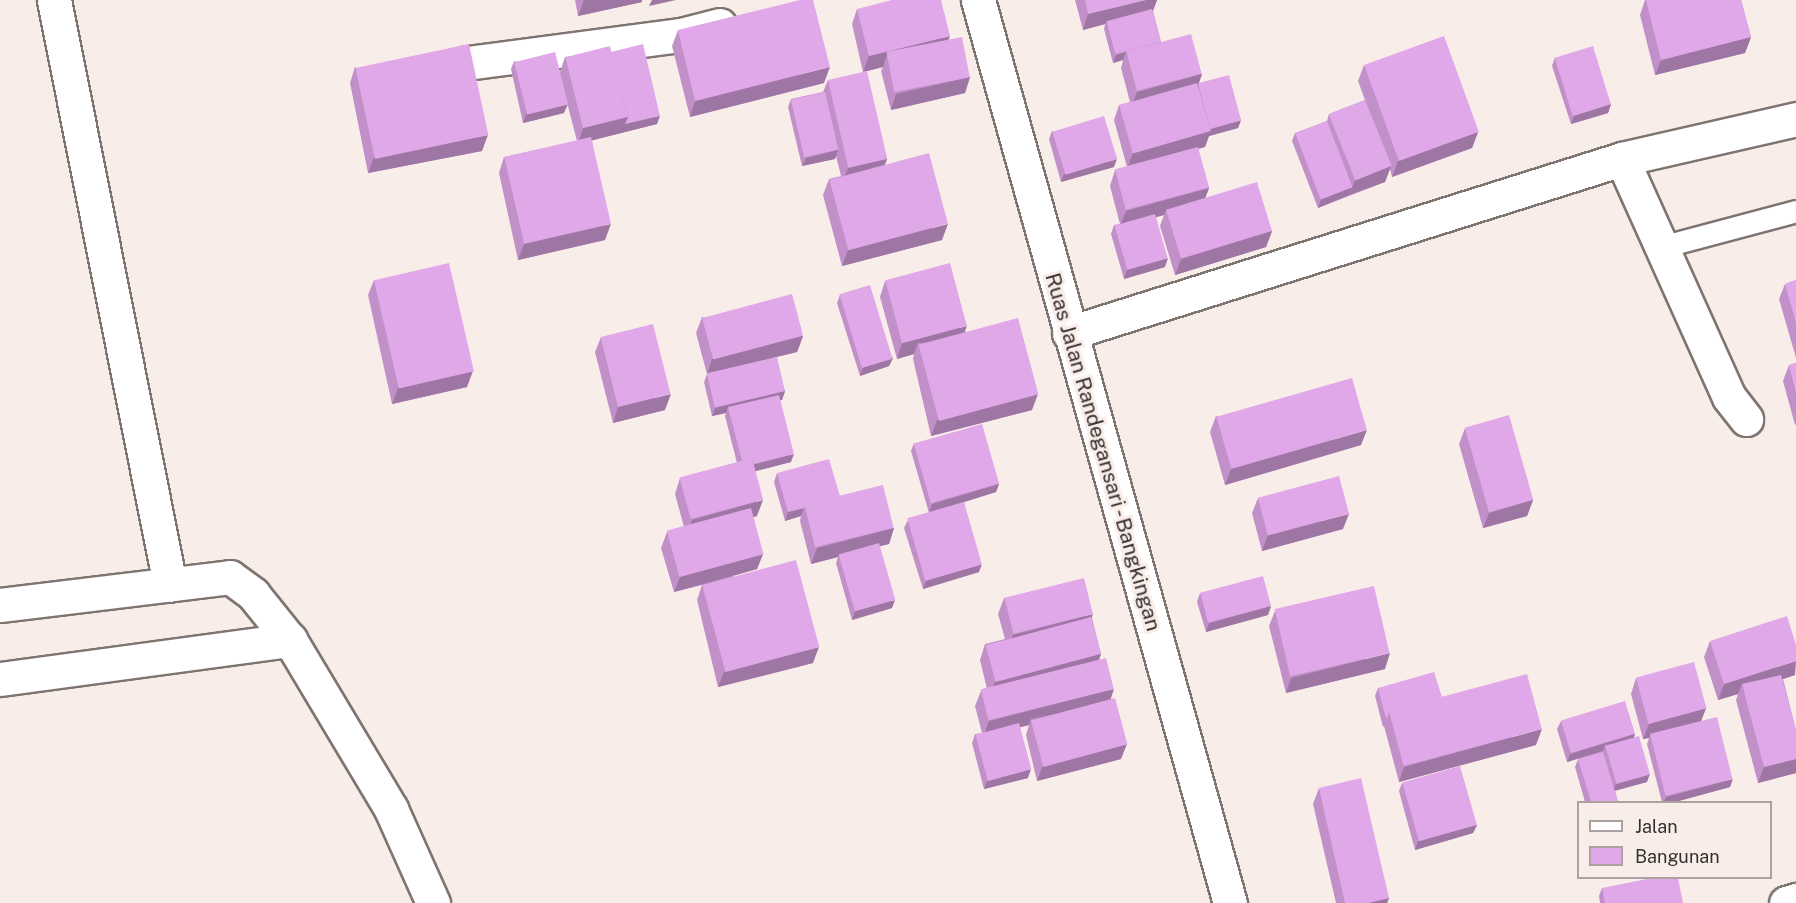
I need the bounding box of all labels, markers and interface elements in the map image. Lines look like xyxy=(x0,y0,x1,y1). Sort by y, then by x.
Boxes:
street label: Ruas Jalan Randegansari - Bangkingan xyxy=(1039,267,1167,637)
legend xyxy=(1577,801,1772,879)
text: Jalan xyxy=(1635,816,1678,837)
text: Bangunan xyxy=(1635,846,1720,867)

